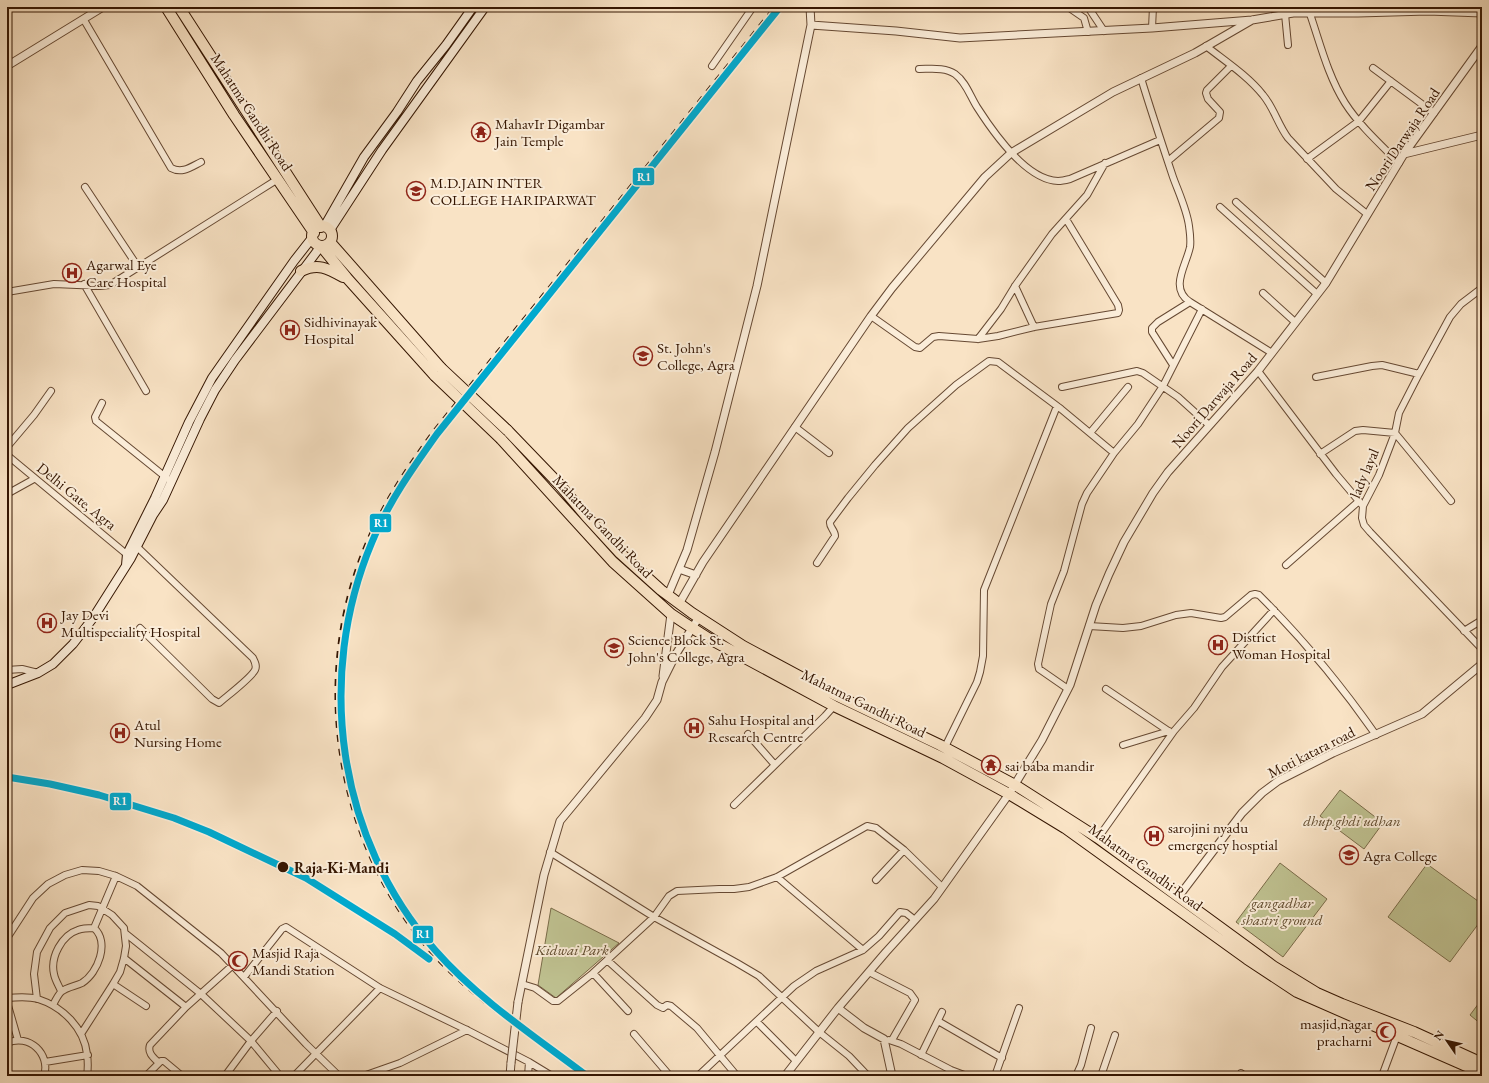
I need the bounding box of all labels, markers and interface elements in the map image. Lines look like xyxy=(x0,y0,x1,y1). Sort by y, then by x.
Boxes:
street label: Mahatma Gandhi Road xyxy=(207,50,297,175)
street label: Noori Darwaja Road xyxy=(1360,83,1444,194)
place label: MahavIr Digambar Jain Temple xyxy=(493,114,605,150)
temple icon: MahavIr Digambar Jain Temple xyxy=(470,121,492,143)
line badge: R1 xyxy=(632,167,655,186)
text: R1 xyxy=(637,170,651,184)
place label: M.D.JAIN INTER COLLEGE HARIPARWAT xyxy=(430,173,597,209)
school or university icon: M.D.JAIN INTER COLLEGE HARIPARWAT xyxy=(405,180,427,202)
place label: Agarwal Eye Care Hospital xyxy=(85,255,167,291)
hospital icon: Agarwal Eye Care Hospital xyxy=(61,262,83,284)
place label: Sidhivinayak Hospital xyxy=(304,312,378,348)
hospital icon: Sidhivinayak Hospital xyxy=(279,319,301,341)
place label: St. John's College, Agra xyxy=(657,338,735,374)
school or university icon: St. John's College, Agra xyxy=(632,345,654,367)
street label: Noori Darwaja Road xyxy=(1167,348,1261,452)
street label: lady layal xyxy=(1345,445,1383,501)
street label: Delhi Gate, Agra xyxy=(33,458,121,534)
street label: Mahatma Gandhi Road xyxy=(549,470,658,582)
line badge: R1 xyxy=(369,513,392,533)
text: R1 xyxy=(374,516,388,530)
place label: Jay Devi Multispeciality Hospital xyxy=(59,605,201,641)
hospital icon: Jay Devi Multispeciality Hospital xyxy=(36,612,58,634)
place label: District Woman Hospital xyxy=(1232,627,1331,663)
place label: Science Block St. John's College, Agra xyxy=(626,630,744,666)
hospital icon: District Woman Hospital xyxy=(1207,634,1229,656)
school or university icon: Science Block St. John's College, Agra xyxy=(603,637,625,659)
street label: Mahatma Gandhi Road xyxy=(798,665,930,742)
place label: Sahu Hospital and Research Centre xyxy=(708,710,815,746)
place label: Atul Nursing Home xyxy=(133,715,222,751)
hospital icon: Sahu Hospital and Research Centre xyxy=(683,717,705,739)
hospital icon: Atul Nursing Home xyxy=(109,722,131,744)
street label: Moti katara road xyxy=(1264,722,1358,782)
temple icon: sai baba mandir xyxy=(980,754,1002,776)
place label: sai baba mandir xyxy=(1005,756,1094,775)
line badge: R1 xyxy=(109,792,132,811)
text: R1 xyxy=(113,794,127,808)
park label: dhup ghdi udhan xyxy=(1303,811,1401,830)
place label: sarojini nyadu emergency hosptial xyxy=(1168,818,1278,854)
street label: Mahatma Gandhi Road xyxy=(1085,819,1207,915)
hospital icon: sarojini nyadu emergency hosptial xyxy=(1143,825,1165,847)
school or university icon: Agra College xyxy=(1338,844,1360,866)
place label: Agra College xyxy=(1362,846,1437,865)
place label: Raja-Ki-Mandi xyxy=(294,858,390,877)
marker: Raja-Ki-Mandi xyxy=(276,860,290,874)
park label: gangadhar shastri ground xyxy=(1241,893,1323,929)
line badge: R1 xyxy=(412,925,434,944)
text: R1 xyxy=(416,927,430,941)
park label: Kidwai Park xyxy=(534,940,609,959)
place label: Masjid Raja Mandi Station xyxy=(252,943,335,979)
mosque icon: Masjid Raja Mandi Station xyxy=(227,950,249,972)
place label: masjid,nagar pracharni xyxy=(1300,1014,1372,1050)
mosque icon: masjid,nagar pracharni xyxy=(1375,1021,1397,1043)
north arrow xyxy=(1427,1021,1467,1061)
text: N xyxy=(1430,1028,1447,1043)

